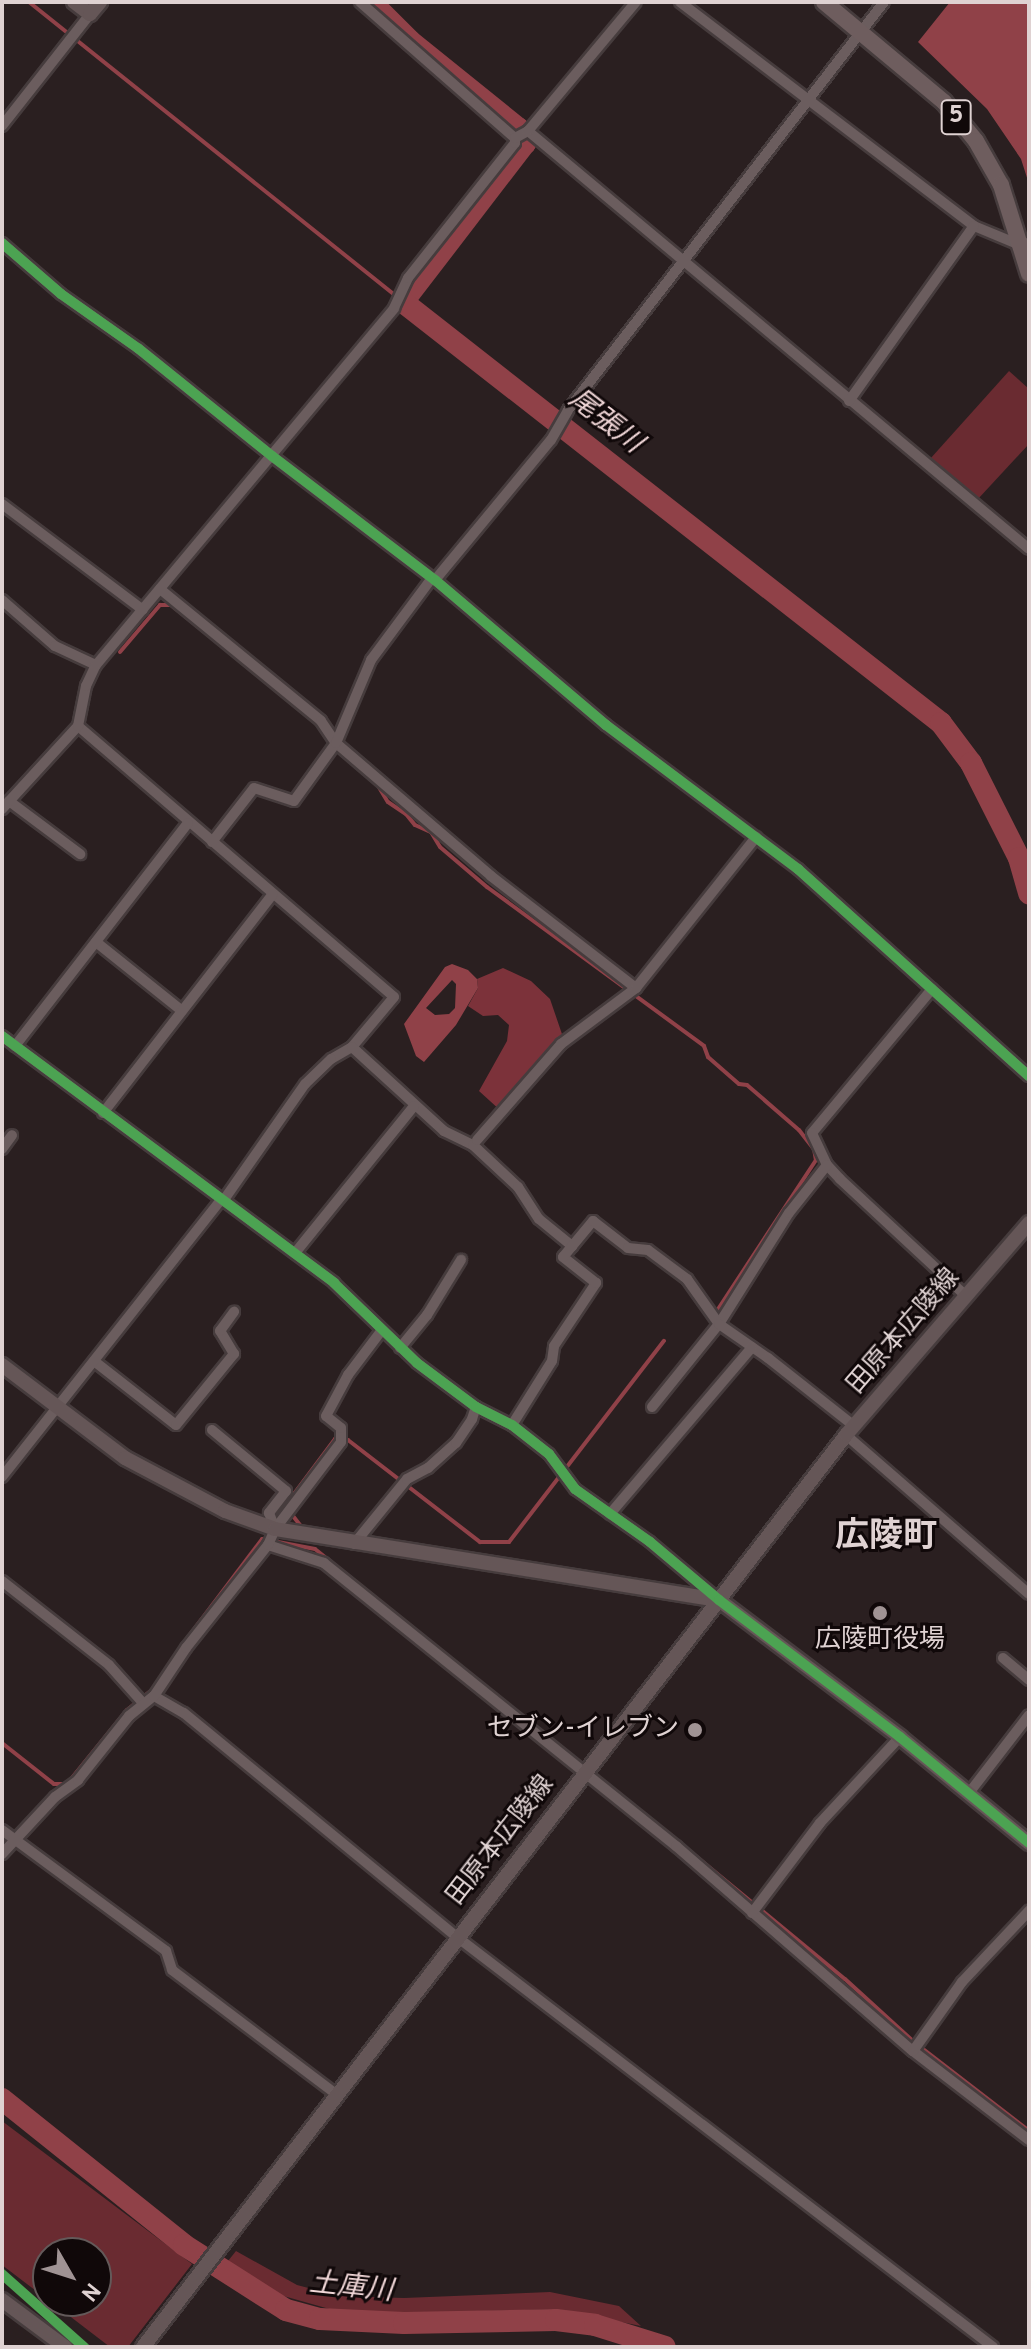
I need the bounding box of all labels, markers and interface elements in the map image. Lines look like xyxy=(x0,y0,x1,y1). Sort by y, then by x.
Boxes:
road number: 5 xyxy=(940,97,972,137)
water label: 尾張川 xyxy=(562,383,648,461)
street label: 田原本広陵線 xyxy=(841,1263,967,1401)
district label: 広陵町 xyxy=(835,1518,937,1558)
marker: 広陵町役場 xyxy=(871,1604,889,1622)
place label: 広陵町役場 xyxy=(815,1625,945,1657)
place label: セブン-イレブン xyxy=(487,1714,679,1746)
marker: セブン-イレブン xyxy=(686,1721,704,1739)
street label: 田原本広陵線 xyxy=(441,1770,561,1912)
north arrow xyxy=(32,2237,112,2317)
water label: 土庫川 xyxy=(307,2267,395,2309)
text: N xyxy=(74,2277,105,2306)

